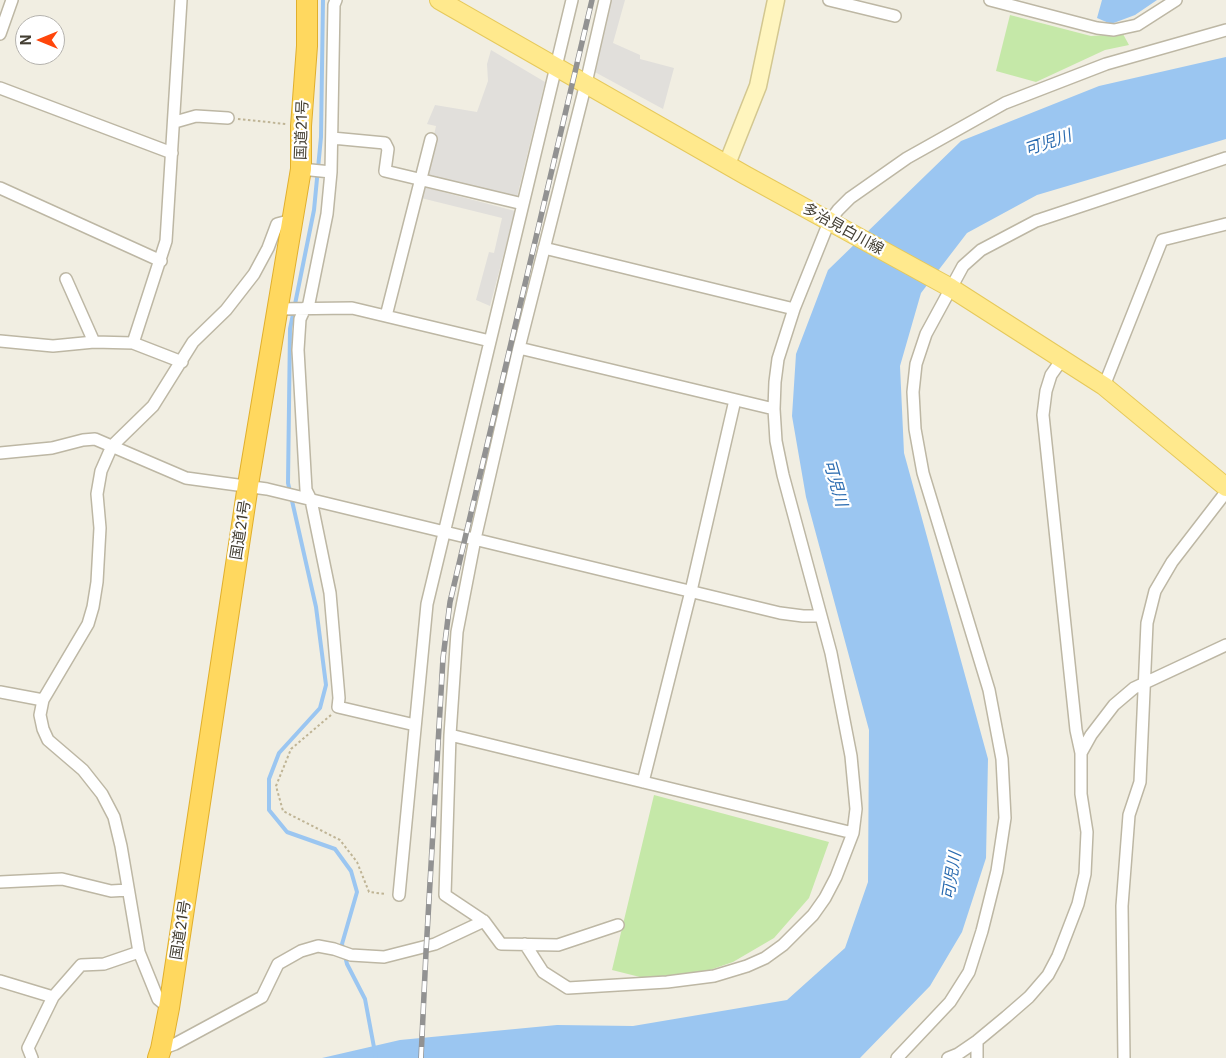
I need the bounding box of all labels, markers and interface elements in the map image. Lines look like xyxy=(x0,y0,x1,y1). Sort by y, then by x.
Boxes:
north arrow xyxy=(15,15,65,65)
text: N xyxy=(17,35,34,45)
street label: 国道21号 xyxy=(292,100,312,160)
water label: 可児川 xyxy=(1022,126,1074,160)
street label: 多治見白川線 xyxy=(799,199,887,259)
water label: 可児川 xyxy=(819,457,851,509)
street label: 国道21号 xyxy=(227,499,255,561)
water label: 可児川 xyxy=(939,851,965,901)
street label: 国道21号 xyxy=(167,899,195,961)

